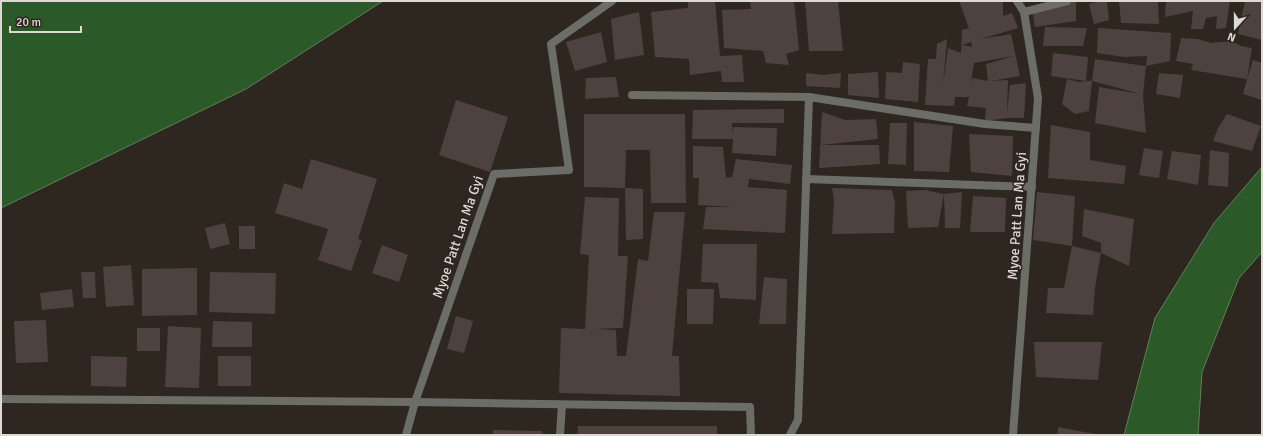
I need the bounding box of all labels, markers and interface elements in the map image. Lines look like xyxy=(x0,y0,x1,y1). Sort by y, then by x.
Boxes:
scale bar xyxy=(10,8,81,34)
north arrow xyxy=(1215,8,1255,48)
text: 20 m xyxy=(16,15,41,30)
text: N xyxy=(1226,29,1237,44)
street label: Myoe Patt Lan Ma Gyi xyxy=(1004,151,1030,281)
street label: Myoe Patt Lan Ma Gyi xyxy=(429,174,487,300)

